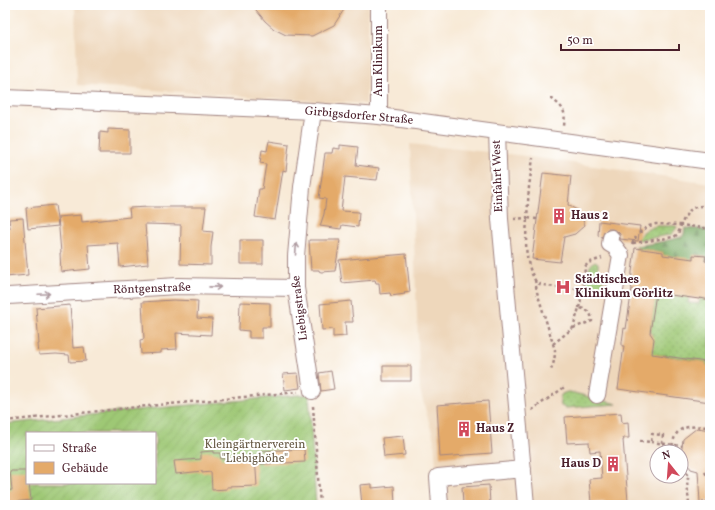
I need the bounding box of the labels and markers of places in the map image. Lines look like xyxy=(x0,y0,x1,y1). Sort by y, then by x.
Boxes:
building icon: Haus 2 xyxy=(550,207,568,225)
place label: Haus 2 xyxy=(571,208,608,224)
place label: Städtisches Klinikum Görlitz xyxy=(575,272,673,302)
hospital icon: Städtisches Klinikum Görlitz xyxy=(554,278,572,296)
building icon: Haus Z xyxy=(455,420,473,438)
place label: Haus Z xyxy=(476,421,514,437)
building icon: Haus D xyxy=(604,455,622,473)
place label: Haus D xyxy=(561,456,601,472)

